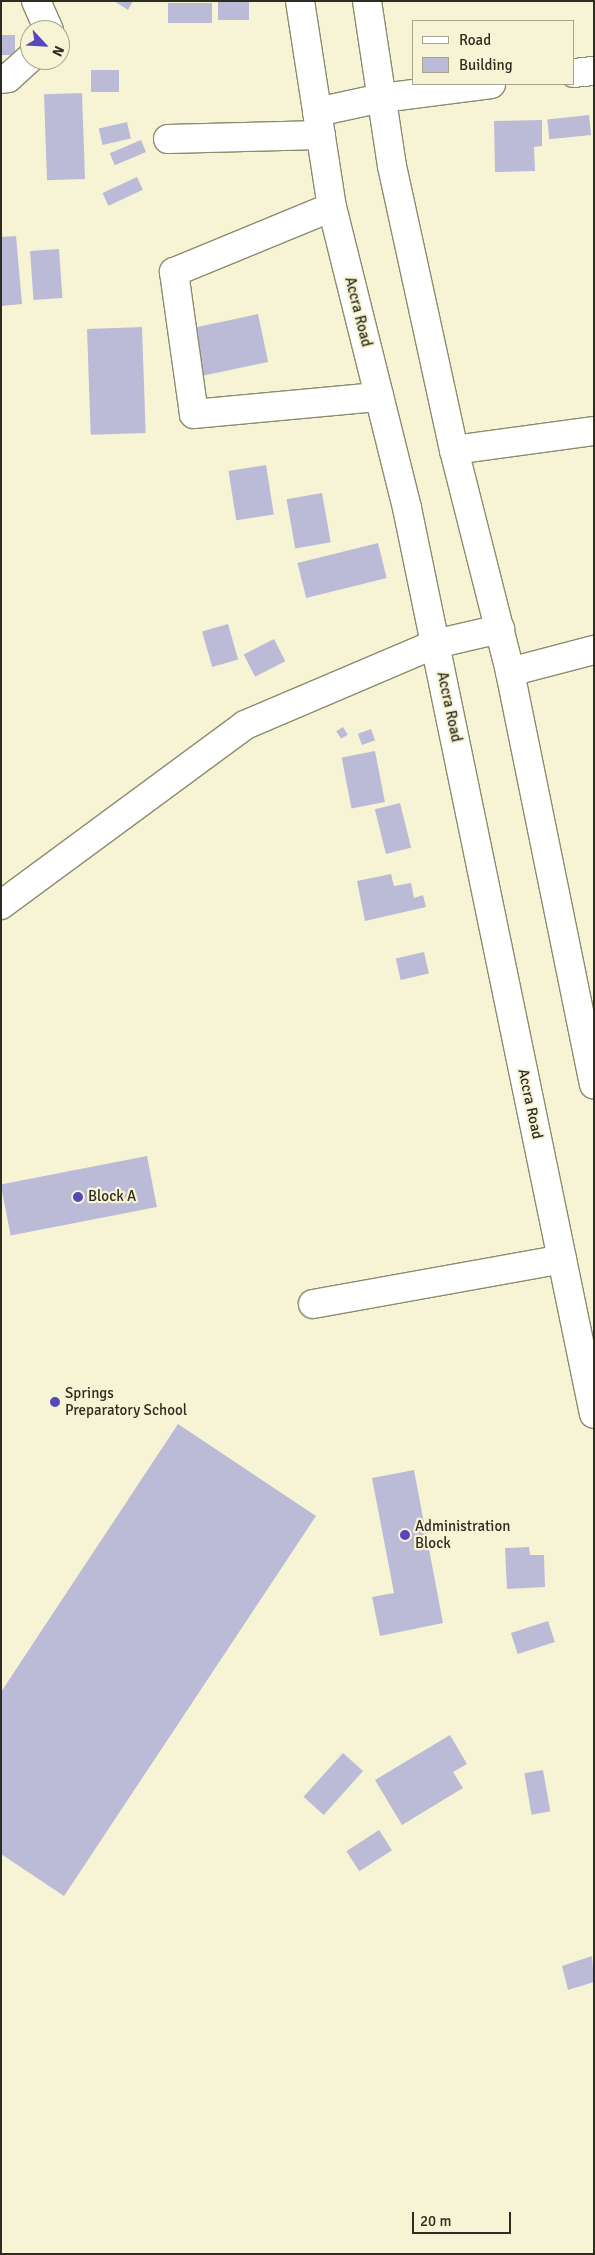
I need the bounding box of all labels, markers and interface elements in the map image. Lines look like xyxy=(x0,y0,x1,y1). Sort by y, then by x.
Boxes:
north arrow xyxy=(20,20,70,70)
legend xyxy=(412,20,575,85)
text: Road xyxy=(459,31,491,49)
text: N xyxy=(48,43,68,59)
text: Building xyxy=(459,56,513,74)
street label: Accra Road xyxy=(341,275,375,349)
street label: Accra Road xyxy=(433,670,465,744)
street label: Accra Road xyxy=(514,1067,546,1141)
place label: Block A xyxy=(88,1188,136,1206)
marker: Block A xyxy=(72,1191,84,1203)
place label: Springs Preparatory School xyxy=(65,1384,187,1419)
marker: Springs Preparatory School xyxy=(49,1396,61,1408)
place label: Administration Block xyxy=(415,1517,510,1552)
marker: Administration Block xyxy=(399,1529,411,1541)
scale bar xyxy=(415,2202,514,2234)
text: 20 m xyxy=(420,2212,451,2230)

